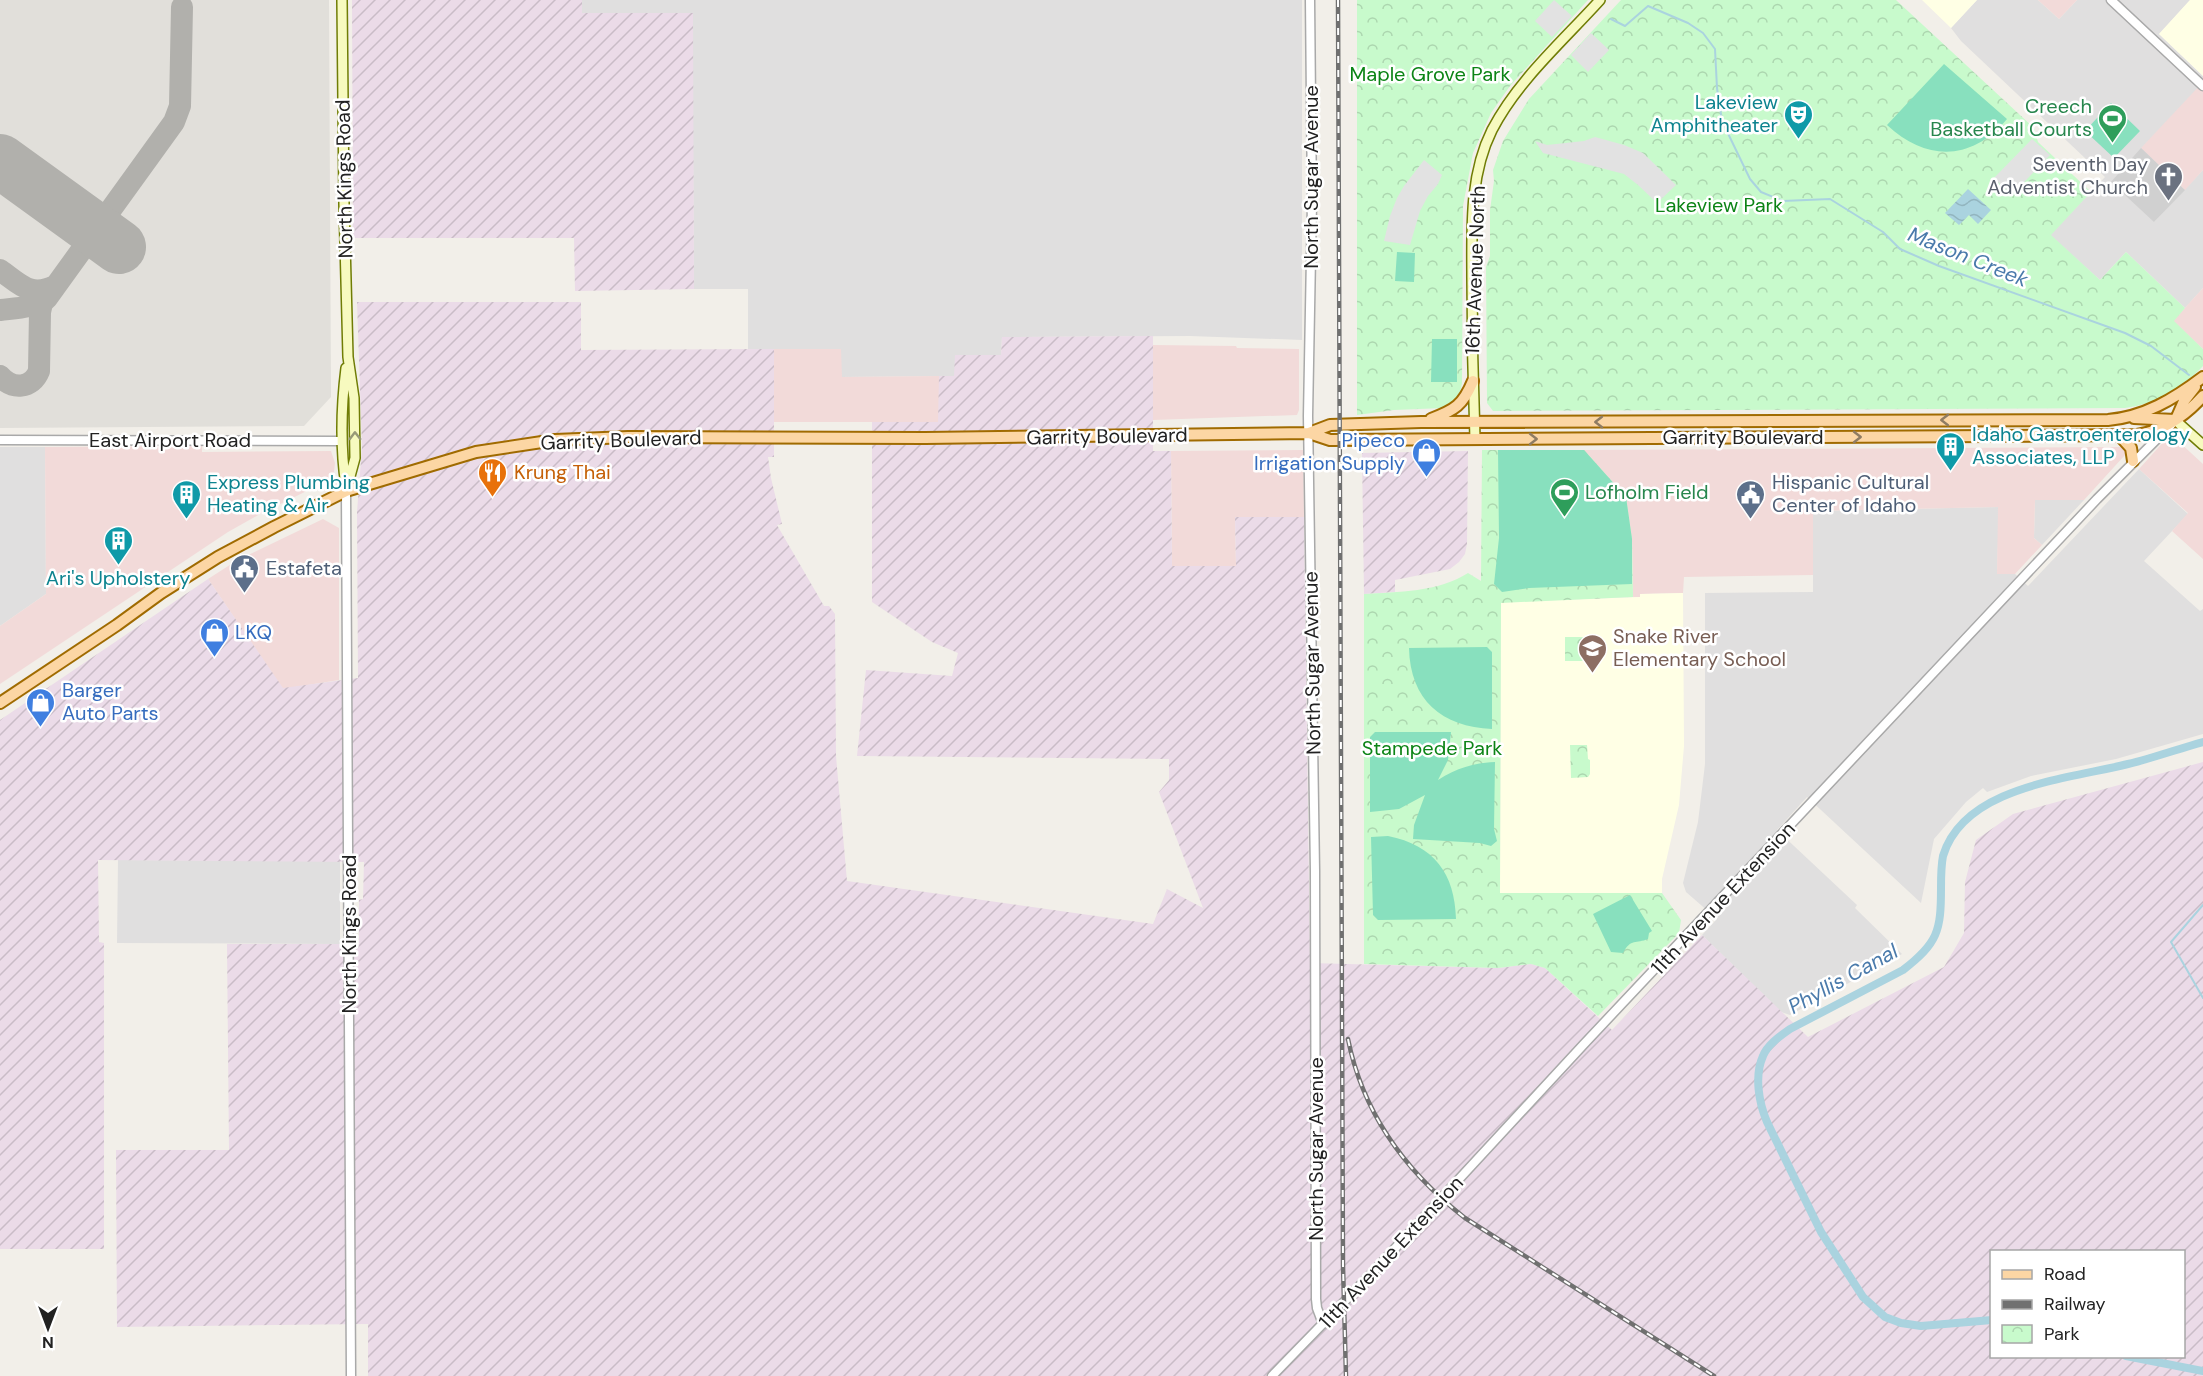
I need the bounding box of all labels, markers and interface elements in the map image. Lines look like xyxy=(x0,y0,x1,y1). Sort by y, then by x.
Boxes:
park label: Maple Grove Park xyxy=(1349,61,1511,87)
street label: North Sugar Avenue xyxy=(1298,85,1324,269)
place label: Lakeview Amphitheater xyxy=(1650,89,1778,138)
place label: Creech Basketball Courts xyxy=(1930,93,2092,142)
theatre icon: Lakeview Amphitheater xyxy=(1783,98,1815,140)
street label: North Kings Road xyxy=(330,99,358,259)
sports icon: Creech Basketball Courts xyxy=(2097,102,2129,144)
place label: Seventh Day Adventist Church xyxy=(1987,151,2148,200)
church icon: Seventh Day Adventist Church xyxy=(2153,160,2185,202)
street label: 16th Avenue North xyxy=(1459,185,1491,355)
park label: Lakeview Park xyxy=(1655,192,1783,218)
water label: Mason Creek xyxy=(1904,220,2032,294)
one-way arrow xyxy=(1940,414,1949,426)
one-way arrow xyxy=(1595,416,1604,428)
place label: Idaho Gastroenterology Associates, LLP xyxy=(1972,421,2190,470)
street label: Garrity Boulevard xyxy=(1026,422,1188,450)
street label: Garrity Boulevard xyxy=(540,424,702,456)
street label: Garrity Boulevard xyxy=(1662,424,1824,450)
street label: East Airport Road xyxy=(89,427,251,453)
place label: Pipeco Irrigation Supply xyxy=(1254,427,1405,476)
building icon: Idaho Gastroenterology Associates, LLP xyxy=(1935,430,1967,472)
one-way arrow xyxy=(1852,431,1861,443)
one-way arrow xyxy=(349,432,361,441)
one-way arrow xyxy=(1529,433,1538,445)
shop icon: Pipeco Irrigation Supply xyxy=(1410,436,1442,478)
restaurant icon: Krung Thai xyxy=(477,456,509,498)
place label: Krung Thai xyxy=(514,459,611,485)
place label: Express Plumbing Heating & Air xyxy=(207,469,370,518)
place label: Hispanic Cultural Center of Idaho xyxy=(1772,469,1929,518)
sports icon: Lofholm Field xyxy=(1548,476,1580,518)
building icon: Express Plumbing Heating & Air xyxy=(170,478,202,520)
public building icon: Hispanic Cultural Center of Idaho xyxy=(1735,478,1767,520)
place label: Lofholm Field xyxy=(1585,479,1709,505)
building icon: Ari's Upholstery xyxy=(102,524,134,566)
public building icon: Estafeta xyxy=(229,552,261,594)
place label: Estafeta xyxy=(266,555,342,581)
place label: Ari's Upholstery xyxy=(46,565,190,591)
street label: North Sugar Avenue xyxy=(1297,571,1327,755)
shop icon: LKQ xyxy=(198,616,230,658)
place label: LKQ xyxy=(235,619,272,645)
place label: Snake River Elementary School xyxy=(1613,623,1786,672)
school or university icon: Snake River Elementary School xyxy=(1576,632,1608,674)
place label: Barger Auto Parts xyxy=(62,677,159,726)
shop icon: Barger Auto Parts xyxy=(25,686,57,728)
park label: Stampede Park xyxy=(1362,735,1502,761)
street label: 11th Avenue Extension xyxy=(1645,816,1801,980)
street label: North Kings Road xyxy=(336,855,362,1013)
water label: Phyllis Canal xyxy=(1783,937,1903,1021)
street label: North Sugar Avenue xyxy=(1303,1057,1329,1241)
street label: 11th Avenue Extension xyxy=(1313,1170,1469,1334)
legend xyxy=(1990,1250,2185,1358)
text: Road xyxy=(2044,1262,2086,1286)
text: Railway xyxy=(2044,1292,2106,1316)
north arrow xyxy=(18,1298,78,1358)
text: Park xyxy=(2044,1322,2080,1346)
text: N xyxy=(42,1332,54,1353)

